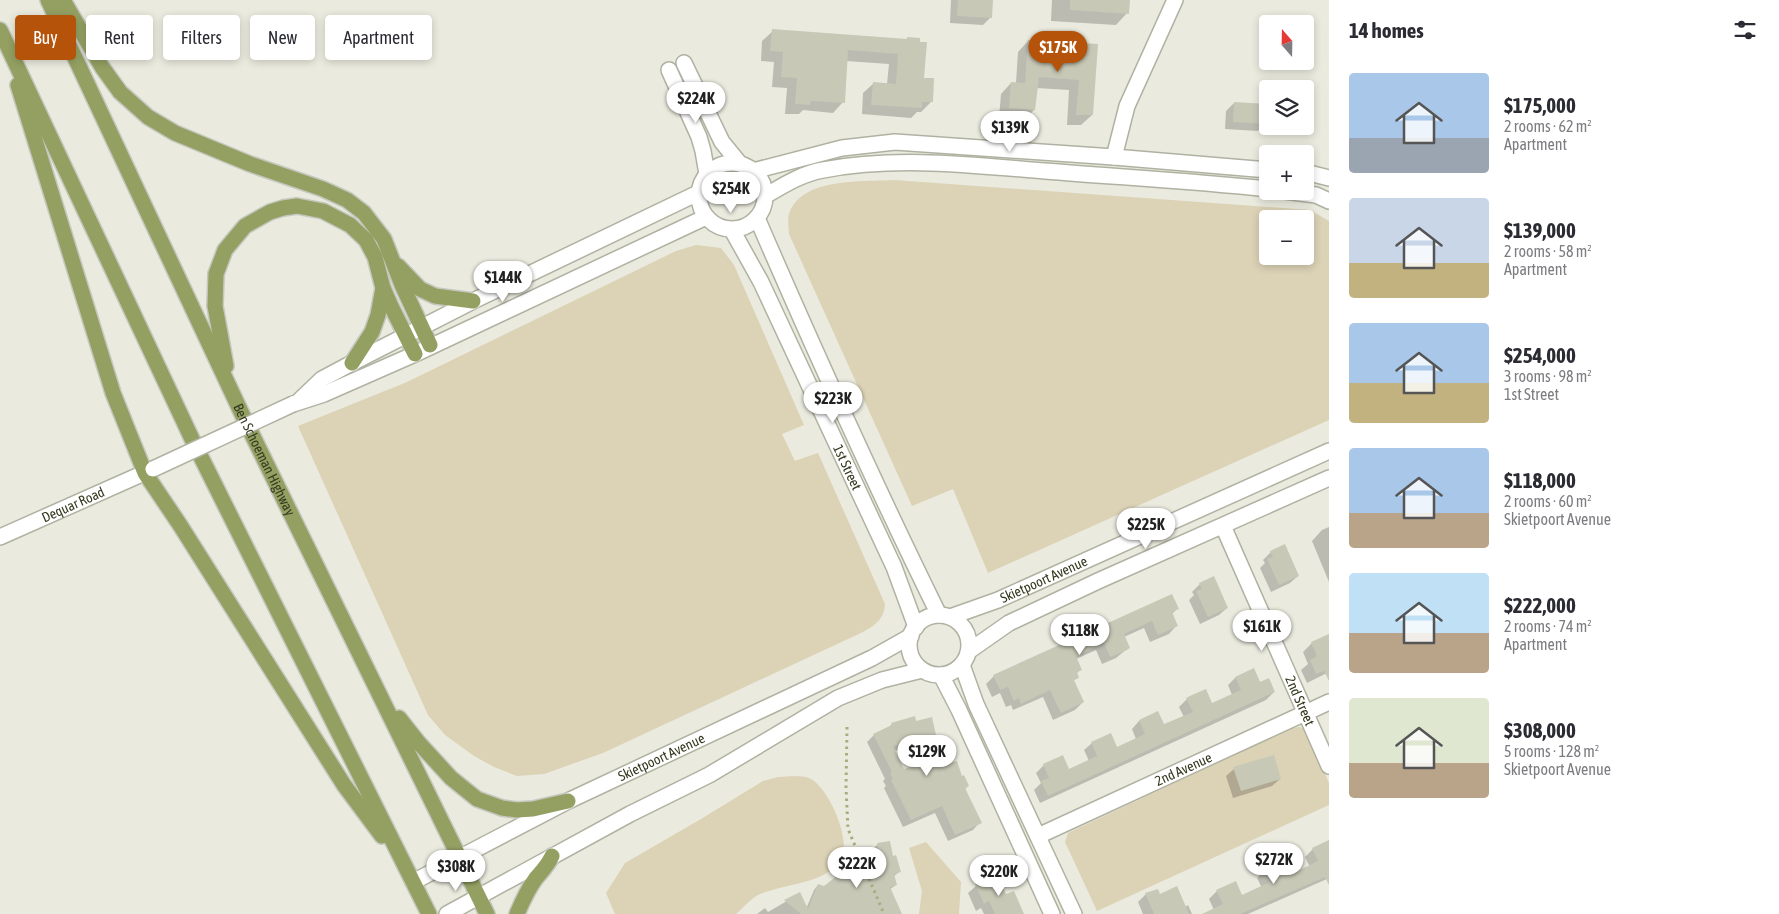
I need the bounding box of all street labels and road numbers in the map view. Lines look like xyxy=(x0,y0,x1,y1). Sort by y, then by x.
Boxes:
street label: Ben Schoeman Highway xyxy=(230,401,299,518)
street label: 1st Street xyxy=(830,442,865,493)
street label: Dequar Road xyxy=(39,484,107,525)
street label: Skietpoort Avenue xyxy=(998,553,1090,606)
street label: 2nd Street xyxy=(1282,673,1318,728)
street label: Skietpoort Avenue xyxy=(615,730,707,784)
street label: 2nd Avenue xyxy=(1152,749,1214,789)

